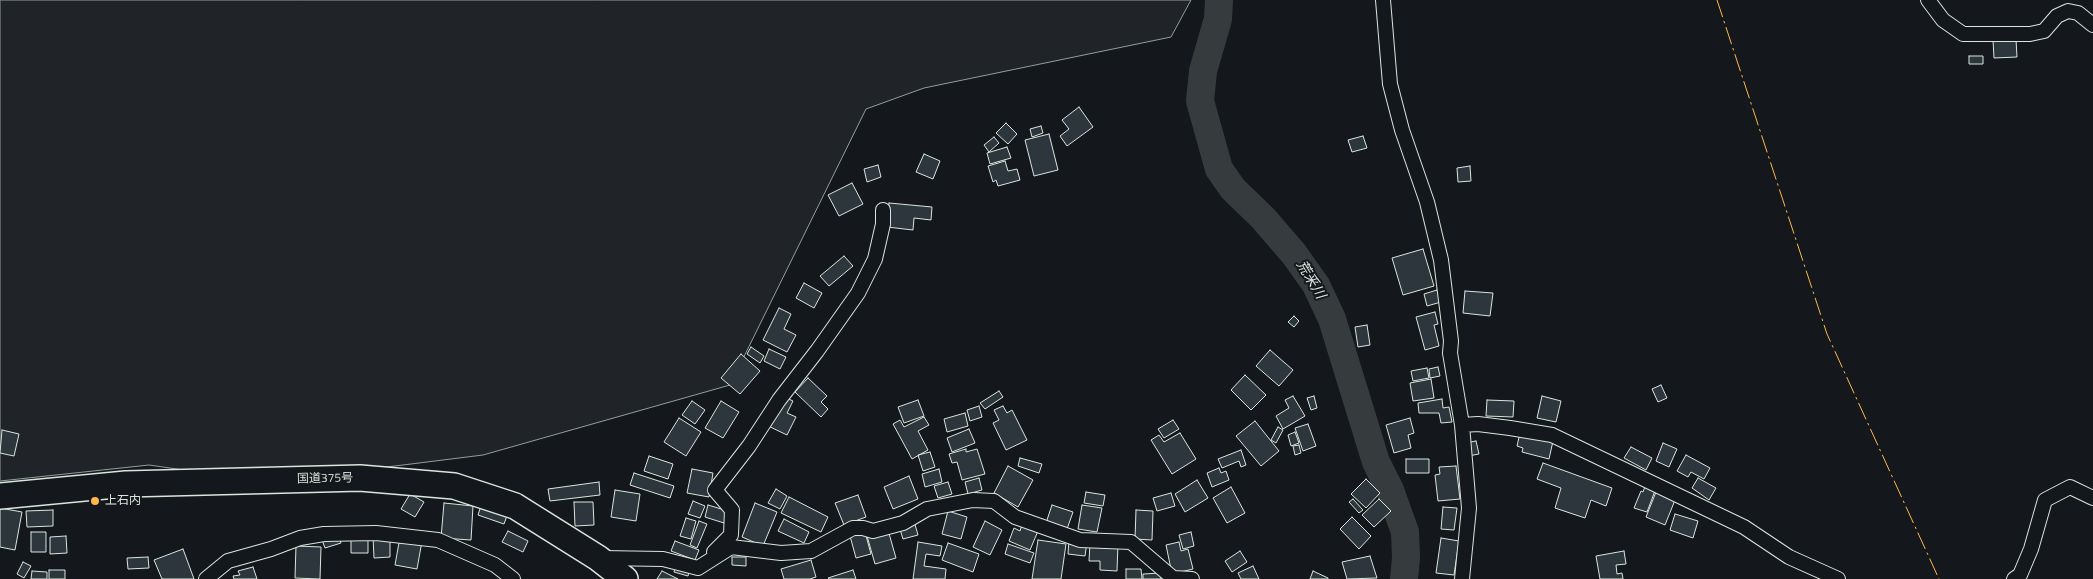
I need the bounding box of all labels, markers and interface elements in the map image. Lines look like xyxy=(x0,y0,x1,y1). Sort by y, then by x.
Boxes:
water label: 荒釆川 xyxy=(1292,258,1328,302)
street label: 国道375号 xyxy=(297,471,353,487)
place label: 上石内 xyxy=(105,494,141,508)
marker: 上石内 xyxy=(89,495,101,507)

